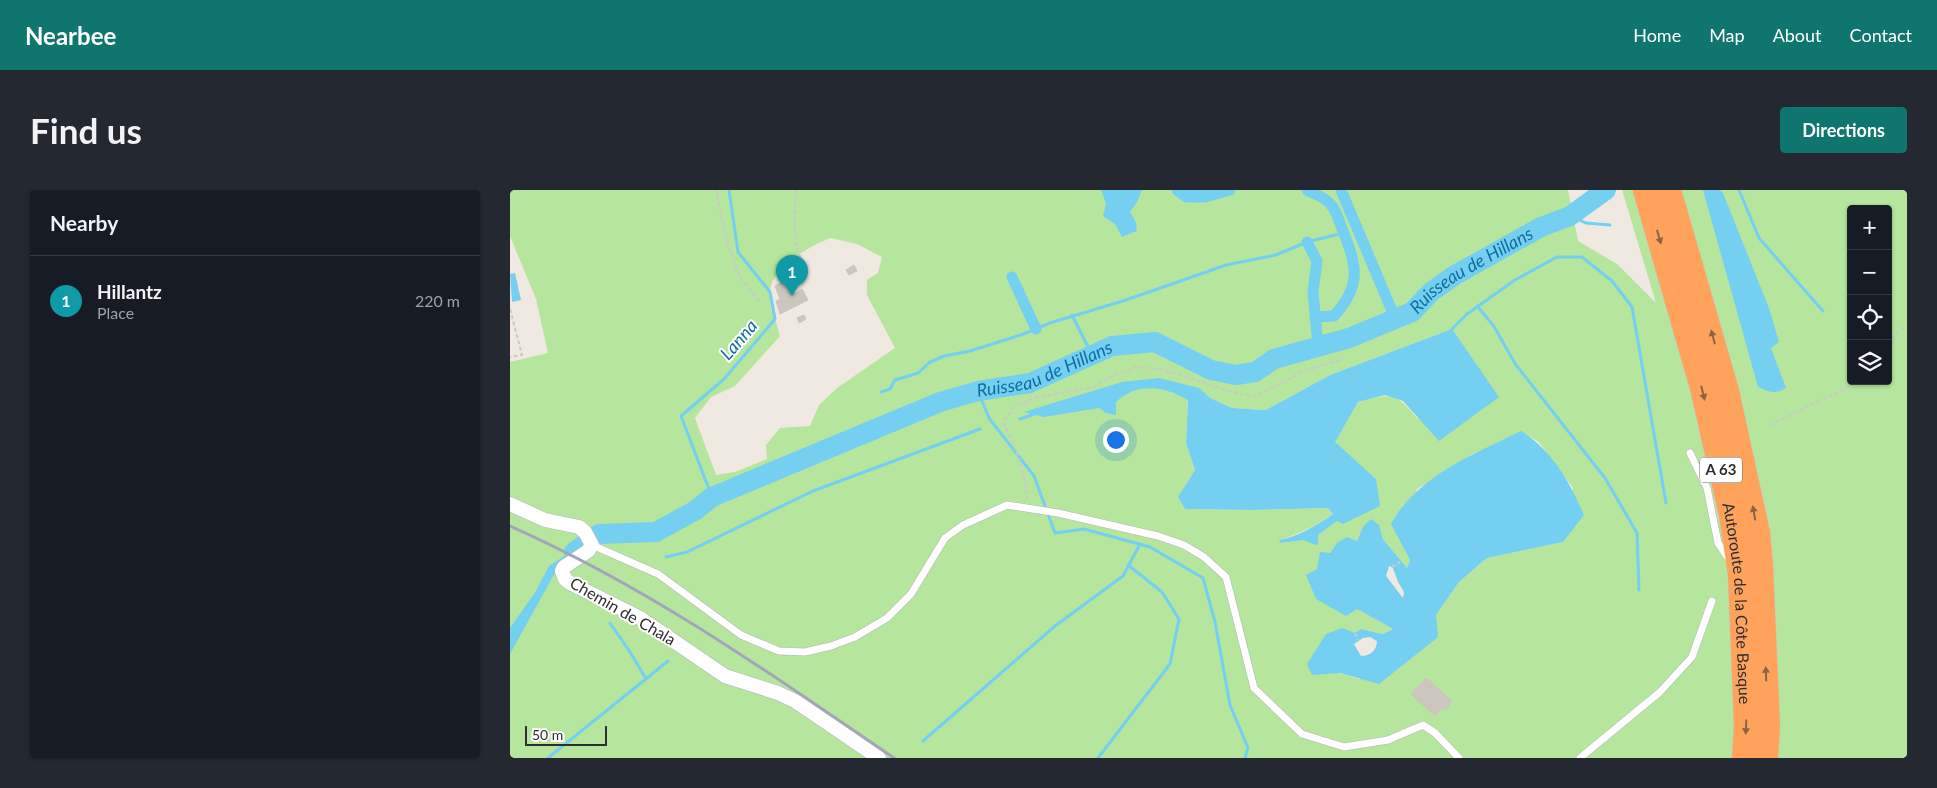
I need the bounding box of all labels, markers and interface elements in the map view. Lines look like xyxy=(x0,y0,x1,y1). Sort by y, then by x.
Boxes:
text: Nearbee xyxy=(25,21,116,50)
text: Home xyxy=(1633,24,1681,46)
text: Map xyxy=(1709,24,1745,46)
text: About xyxy=(1773,24,1822,46)
text: Contact xyxy=(1850,24,1912,46)
button: Directions xyxy=(1780,107,1907,153)
text: Find us xyxy=(30,109,142,151)
map controls xyxy=(1847,205,1892,385)
button: + xyxy=(1847,205,1892,250)
text: Nearby xyxy=(50,210,118,235)
water label: Ruisseau de Hillans xyxy=(1404,222,1536,318)
one-way arrow xyxy=(1655,229,1663,244)
button: − xyxy=(1847,250,1892,295)
pin: 1 xyxy=(776,255,808,296)
text: Hillantz xyxy=(97,280,162,303)
text: 1 xyxy=(61,291,71,310)
text: 220 m xyxy=(415,291,460,310)
button: locate xyxy=(1847,295,1892,340)
text: Place xyxy=(97,303,134,322)
water label: Lanna xyxy=(715,315,762,364)
one-way arrow xyxy=(1708,330,1716,345)
water label: Ruisseau de Hillans xyxy=(975,335,1115,401)
button: layers xyxy=(1847,340,1892,385)
one-way arrow xyxy=(1699,386,1707,401)
your location xyxy=(1103,427,1129,453)
road number: A 63 xyxy=(1700,458,1742,482)
street label: Autoroute de la Côte Basque xyxy=(1719,500,1755,705)
one-way arrow xyxy=(1749,504,1757,520)
street label: Chemin de Chala xyxy=(567,573,679,649)
one-way arrow xyxy=(1762,666,1770,682)
one-way arrow xyxy=(1742,719,1750,735)
scale bar xyxy=(525,723,608,746)
text: 50 m xyxy=(532,726,563,743)

